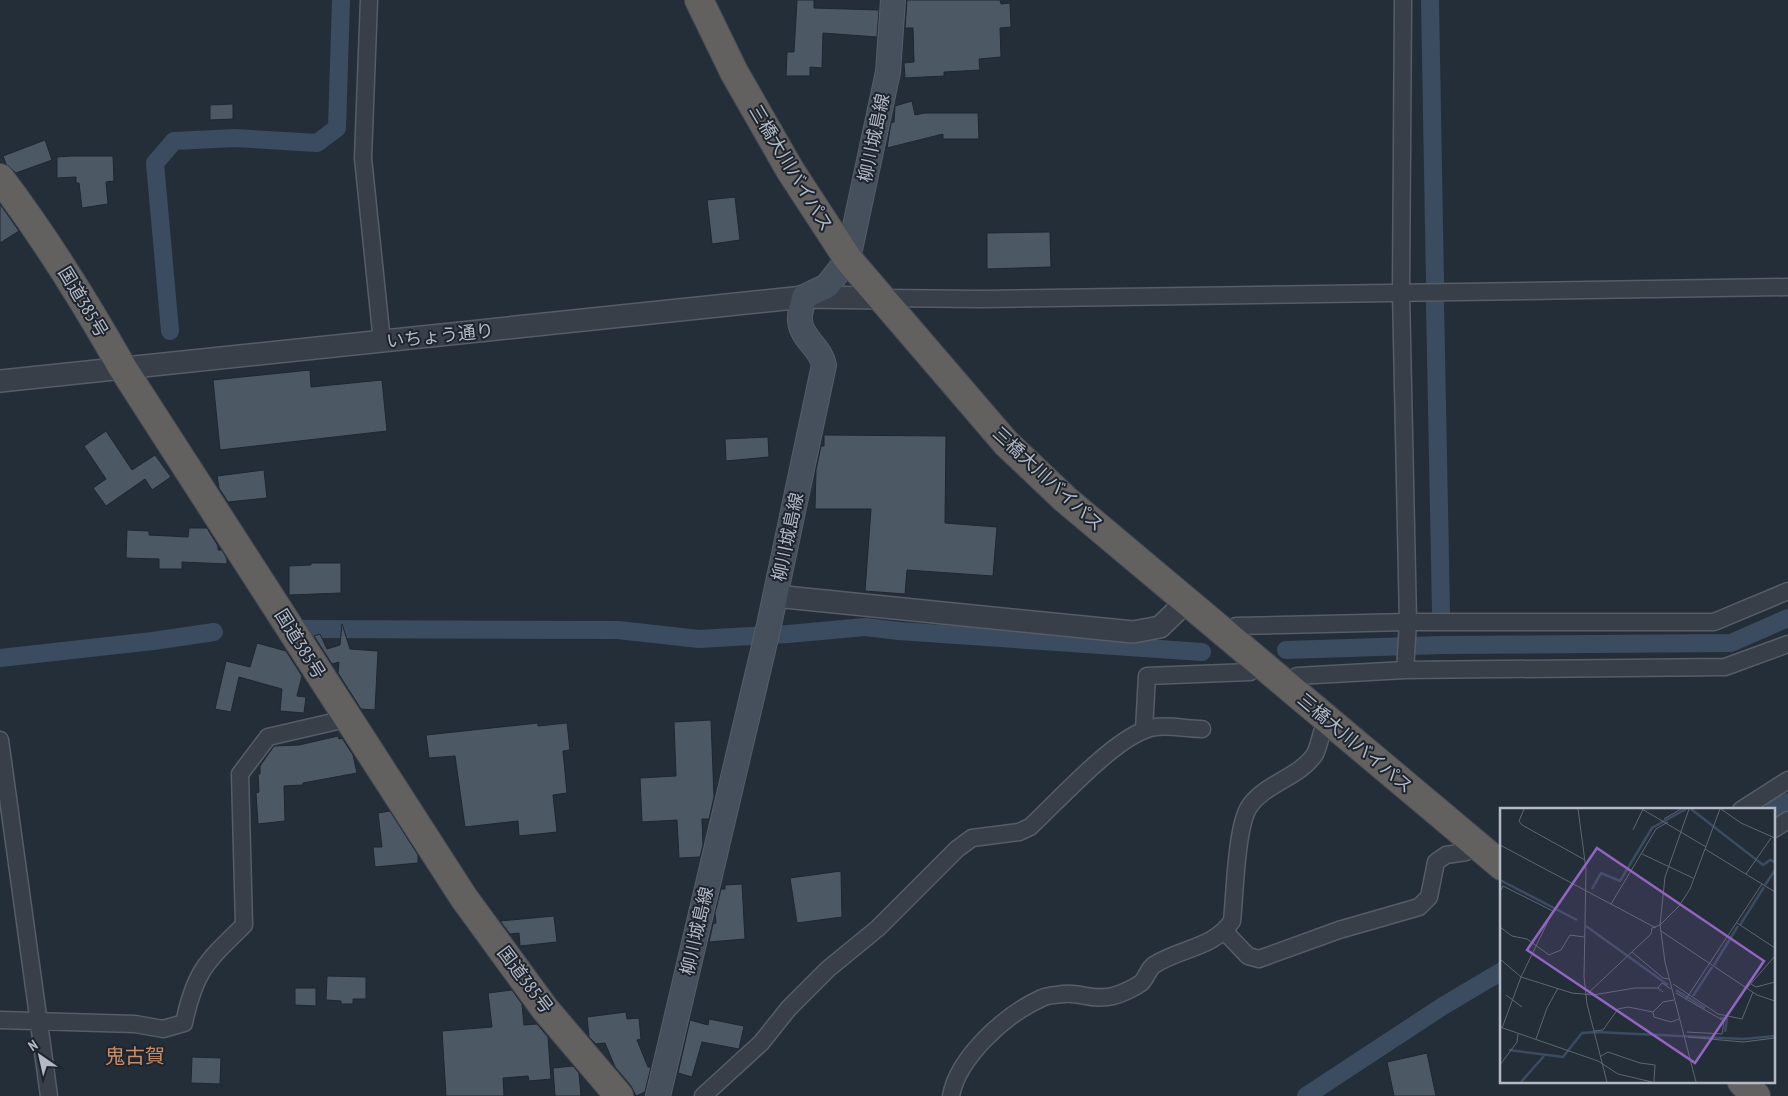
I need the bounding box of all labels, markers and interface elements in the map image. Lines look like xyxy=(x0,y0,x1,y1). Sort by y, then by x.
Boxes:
street label: 柳川城島線 xyxy=(853,91,894,184)
street label: 三橋大川バイパス xyxy=(745,100,838,235)
street label: 国道385号 xyxy=(53,262,113,341)
street label: いちょう通り xyxy=(385,318,495,353)
street label: 三橋大川バイパス xyxy=(988,421,1109,536)
street label: 柳川城島線 xyxy=(767,490,808,583)
street label: 国道385号 xyxy=(270,604,331,683)
street label: 三橋大川バイパス xyxy=(1293,688,1418,798)
inset map xyxy=(1500,808,1776,1084)
street label: 柳川城島線 xyxy=(675,884,718,977)
street label: 国道385号 xyxy=(493,942,558,1018)
north arrow xyxy=(15,1031,65,1081)
text: N xyxy=(25,1036,41,1055)
district label: 鬼古賀 xyxy=(105,1043,165,1069)

